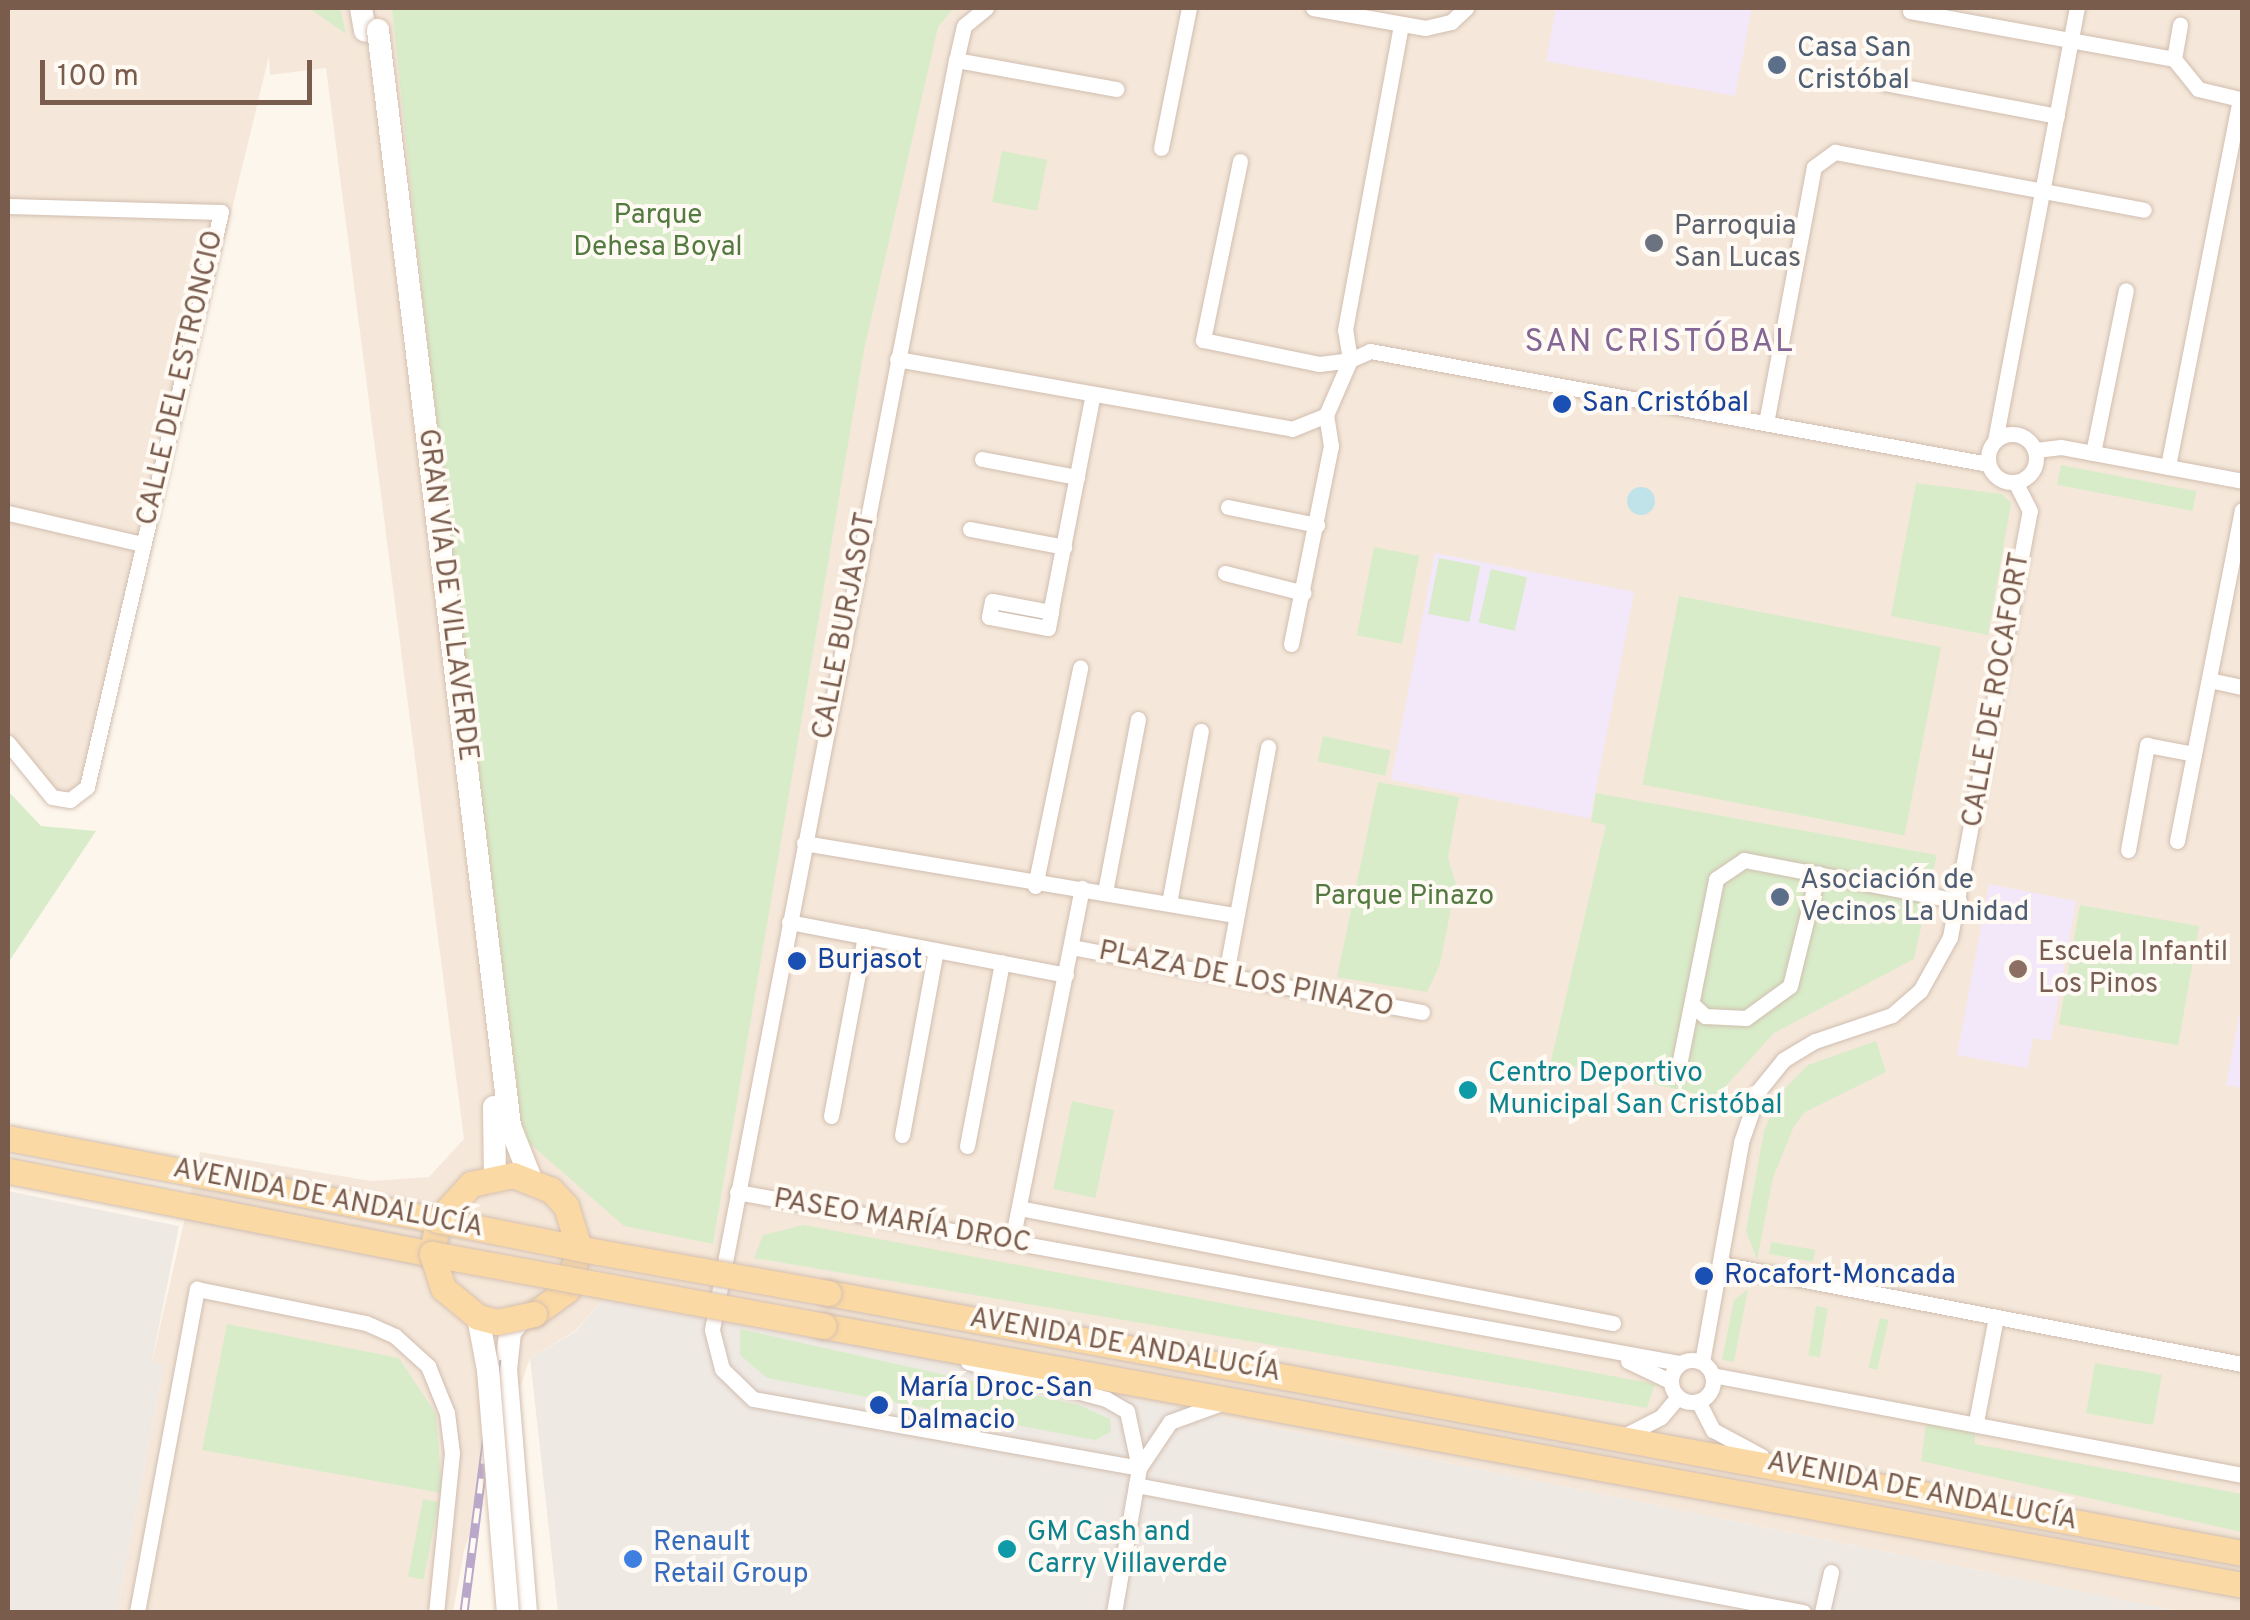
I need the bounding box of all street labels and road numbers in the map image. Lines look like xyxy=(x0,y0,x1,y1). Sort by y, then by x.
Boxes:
street label: CALLE DEL ESTRONCIO xyxy=(131,227,231,529)
street label: GRAN VÍA DE VILLAVERDE xyxy=(410,425,484,765)
street label: CALLE BURJASOT xyxy=(807,510,883,742)
street label: CALLE DE ROCAFORT xyxy=(1956,550,2038,830)
street label: PLAZA DE LOS PINAZO xyxy=(1095,935,1397,1025)
street label: AVENIDA DE ANDALUCÍA xyxy=(169,1152,487,1246)
street label: PASEO MARÍA DROC xyxy=(770,1183,1034,1261)
street label: AVENIDA DE ANDALUCÍA xyxy=(966,1302,1284,1390)
street label: AVENIDA DE ANDALUCÍA xyxy=(1763,1445,2081,1539)

